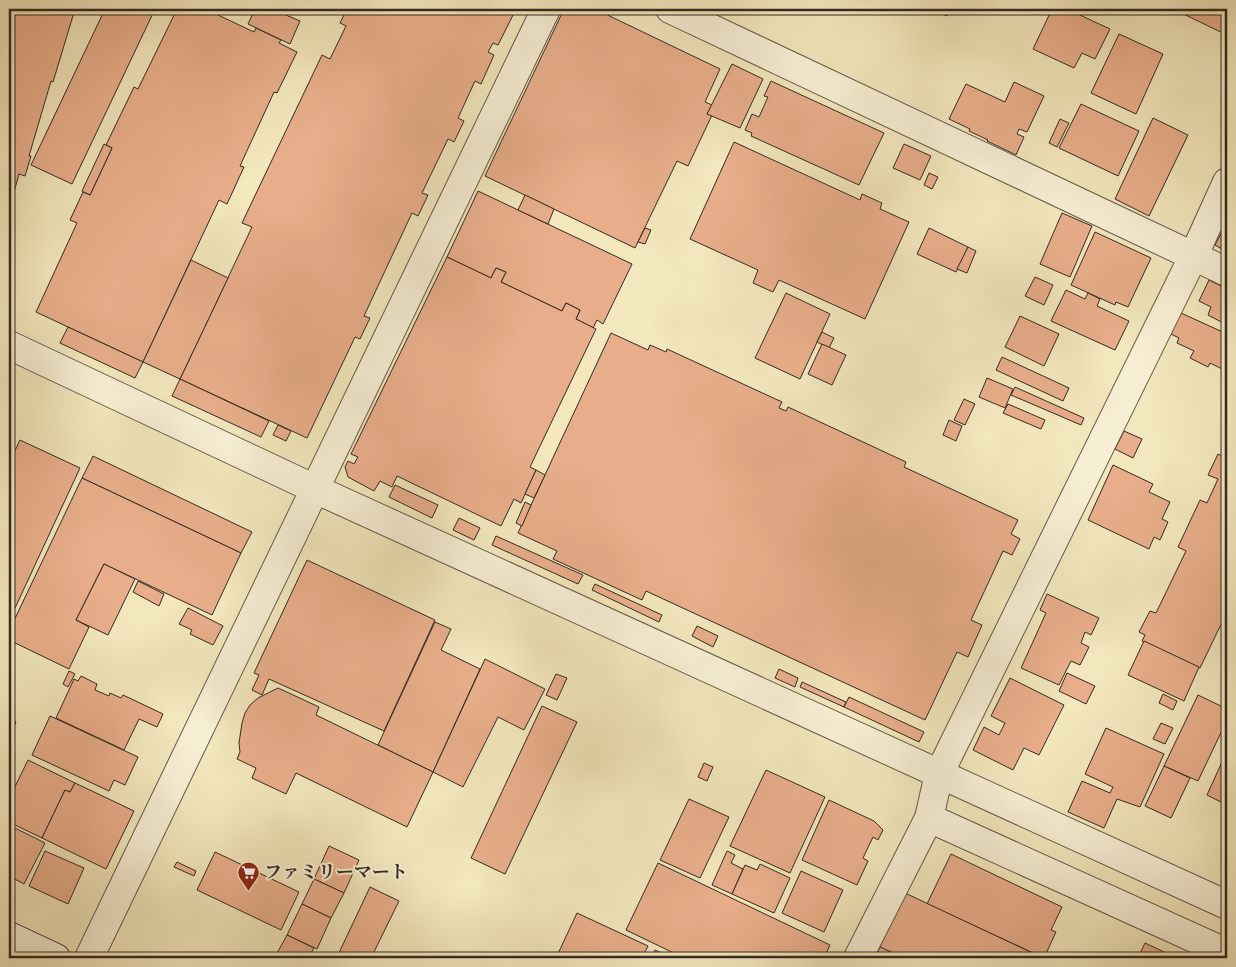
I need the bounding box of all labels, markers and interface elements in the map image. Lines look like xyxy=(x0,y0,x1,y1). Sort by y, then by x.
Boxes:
supermarket icon: ファミリーマート xyxy=(236,860,260,891)
place label: ファミリーマート xyxy=(264,861,408,883)

